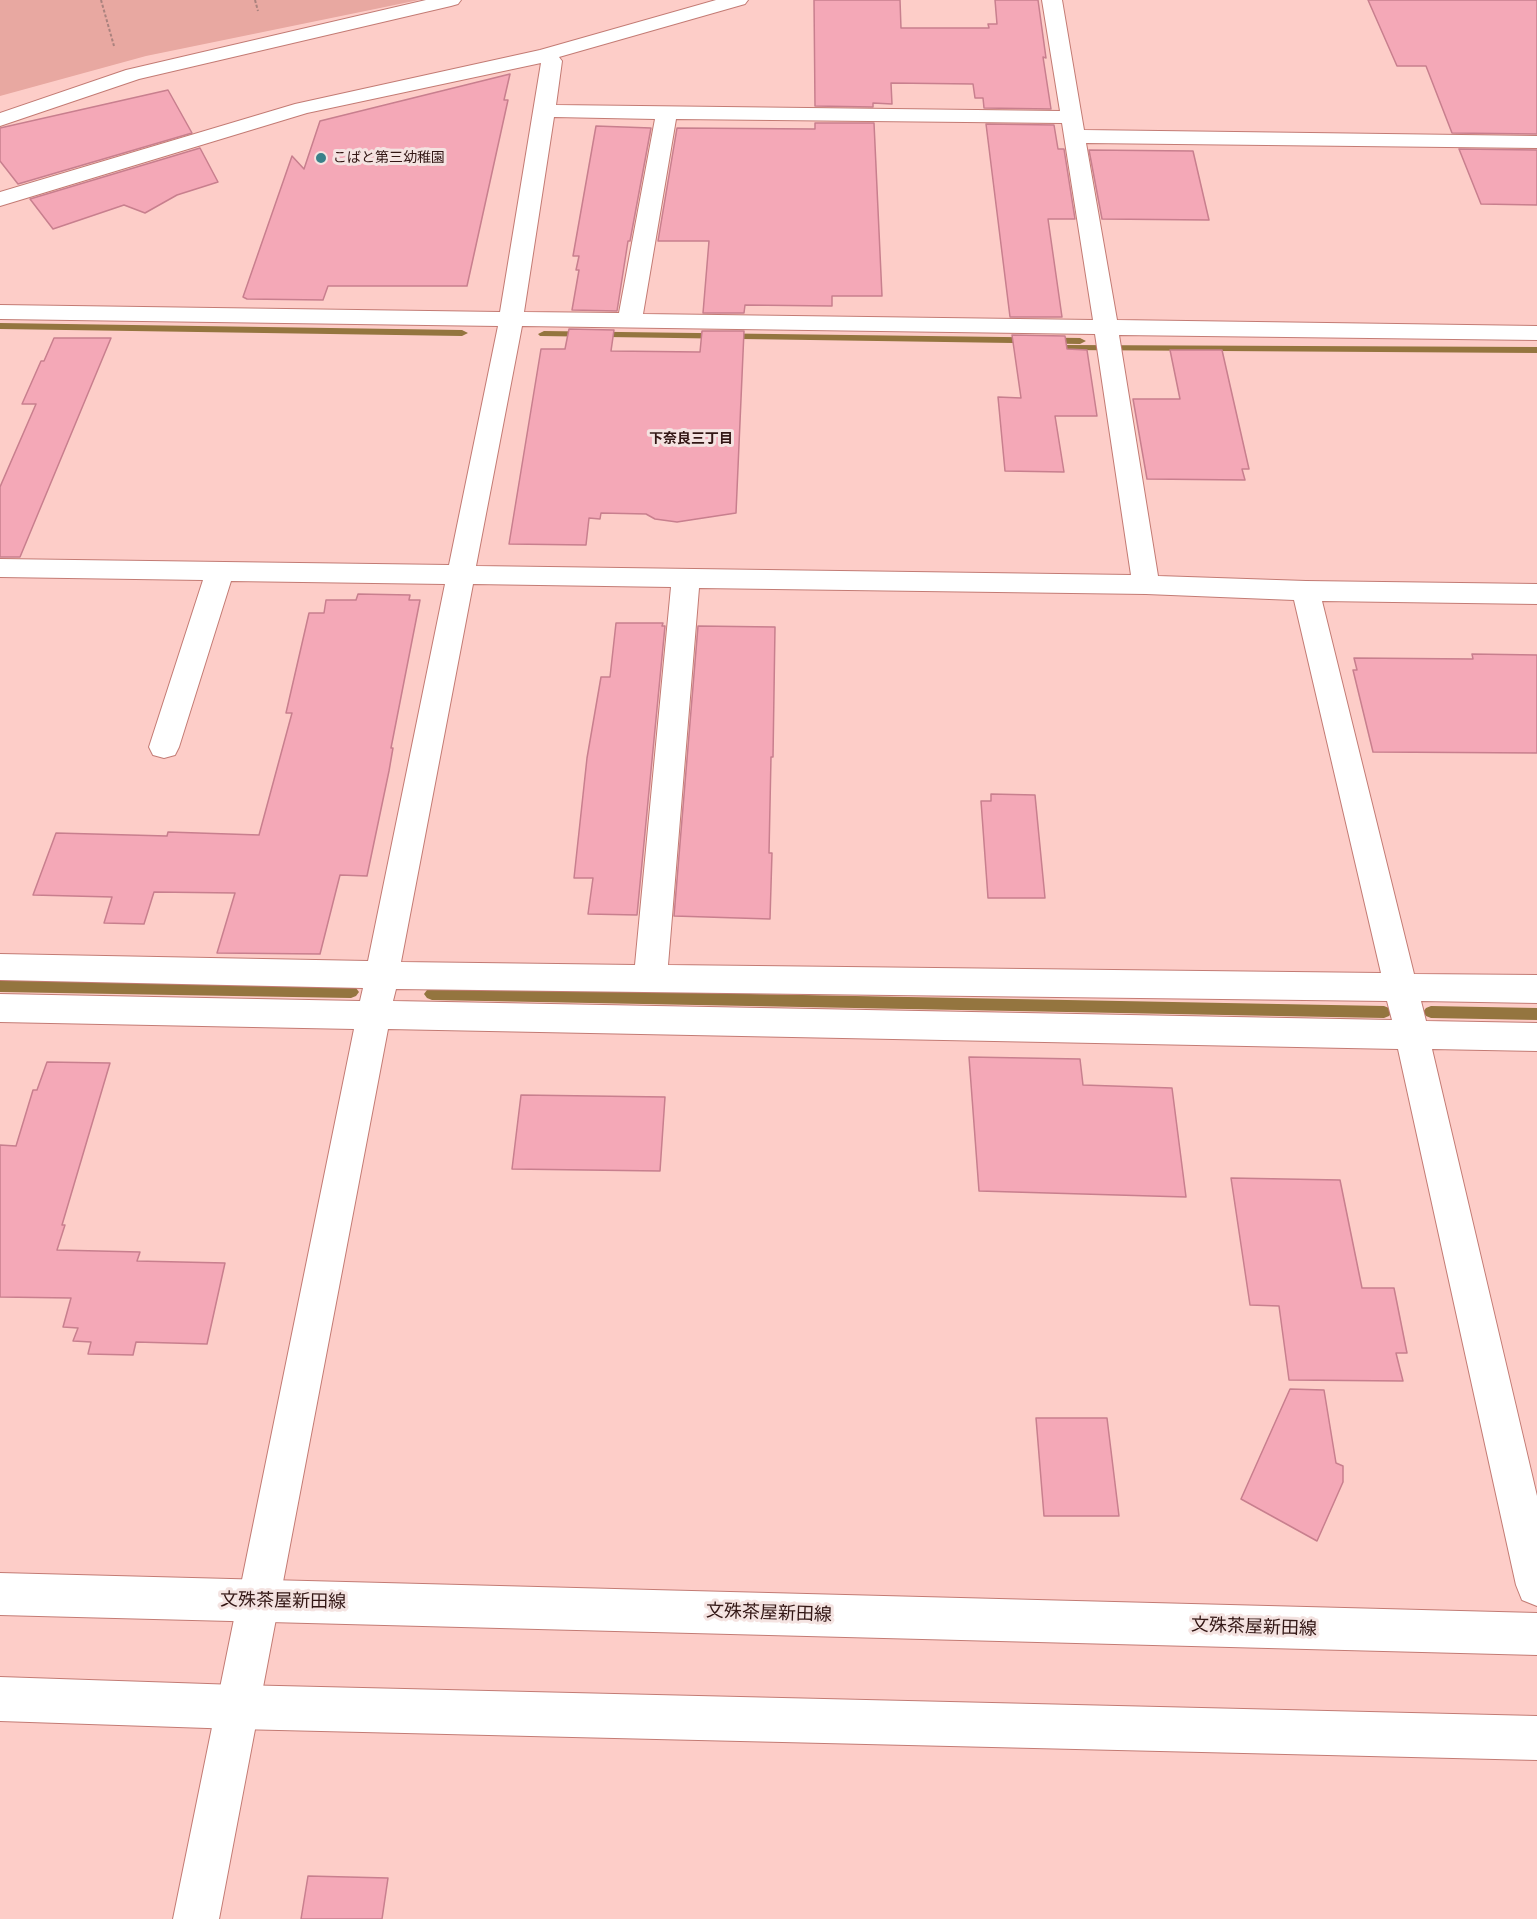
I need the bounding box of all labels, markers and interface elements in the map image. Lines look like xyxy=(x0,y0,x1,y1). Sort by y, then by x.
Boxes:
place label: こばと第三幼稚園 xyxy=(333,150,445,166)
marker: こばと第三幼稚園 xyxy=(314,151,328,165)
district label: 下奈良三丁目 xyxy=(649,431,733,447)
street label: 文殊茶屋新田線 xyxy=(220,1589,346,1613)
street label: 文殊茶屋新田線 xyxy=(706,1600,832,1626)
street label: 文殊茶屋新田線 xyxy=(1191,1614,1317,1640)

